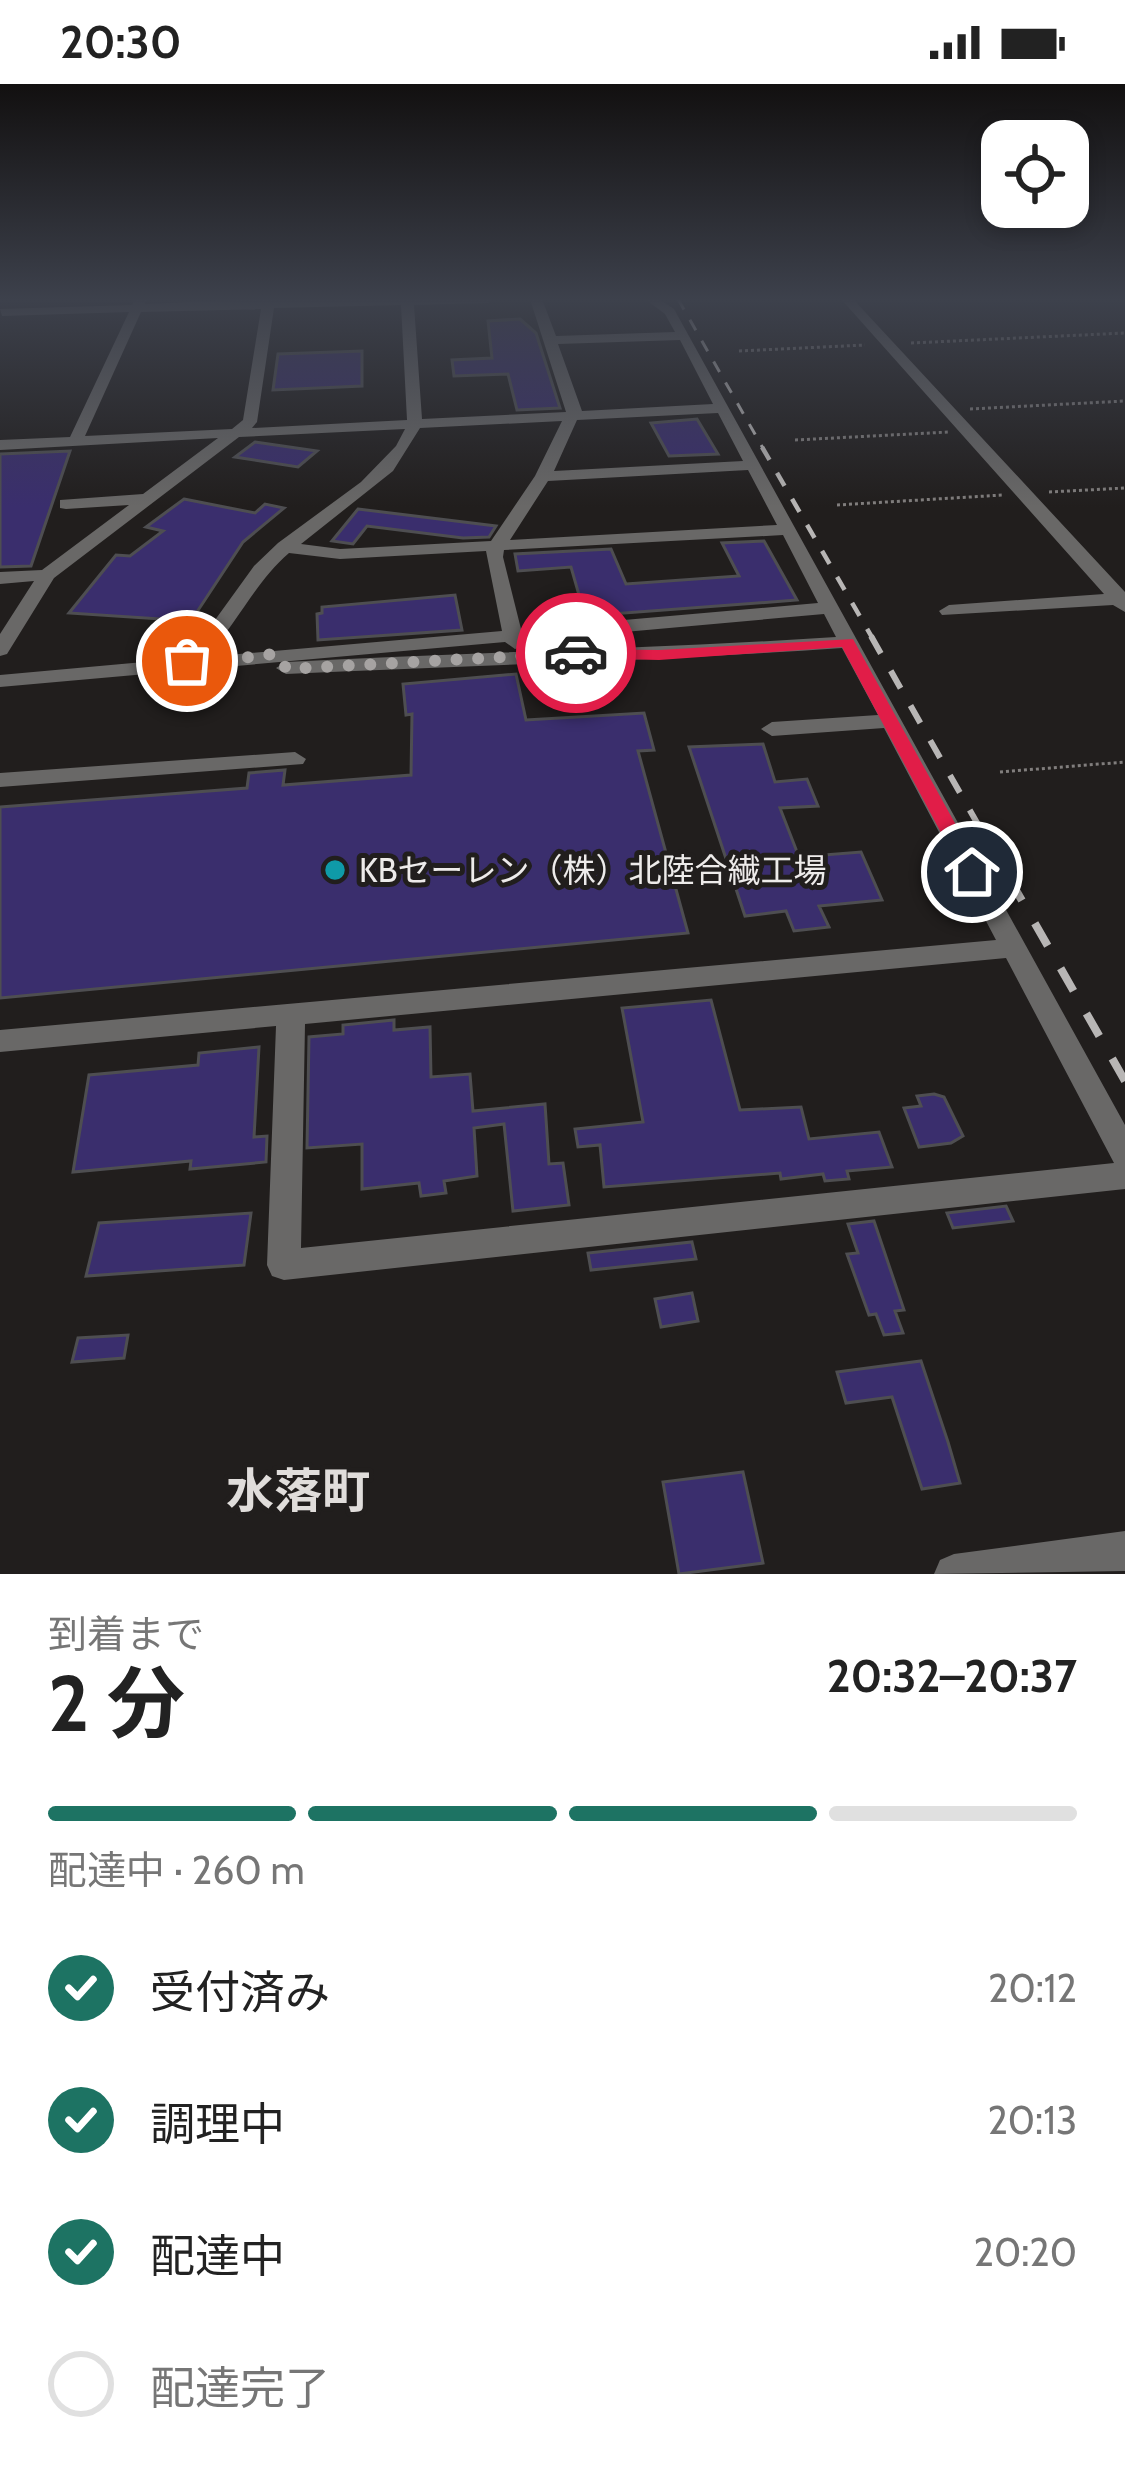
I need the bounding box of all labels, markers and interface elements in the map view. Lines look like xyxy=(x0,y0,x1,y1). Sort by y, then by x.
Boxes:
text: 20:30 xyxy=(60,15,182,69)
map controls xyxy=(981,120,1089,228)
button: locate xyxy=(981,120,1089,228)
courier xyxy=(516,593,636,713)
pin xyxy=(136,610,238,712)
icon: car xyxy=(543,620,609,686)
icon: bag xyxy=(154,628,220,694)
pin xyxy=(921,821,1023,923)
icon: home xyxy=(939,839,1005,905)
place label: KBセーレン（株）北陸合繊工場 xyxy=(359,850,826,890)
marker: KBセーレン（株）北陸合繊工場 xyxy=(322,857,348,883)
district label: 水落町 xyxy=(226,1462,370,1520)
text: 到着まで xyxy=(48,1610,204,1658)
text: 20:32–20:37 xyxy=(827,1649,1077,1703)
text: 2 分 xyxy=(48,1656,185,1751)
text: 配達中 · 260 m xyxy=(48,1846,305,1894)
icon: check xyxy=(48,1955,114,2021)
text: 20:12 xyxy=(988,1964,1077,2012)
text: 受付済み xyxy=(150,1965,330,2019)
icon: check xyxy=(48,2087,114,2153)
text: 20:13 xyxy=(987,2096,1077,2144)
text: 調理中 xyxy=(150,2097,285,2151)
icon: check xyxy=(48,2219,114,2285)
text: 20:20 xyxy=(974,2228,1077,2276)
text: 配達中 xyxy=(150,2229,285,2283)
text: 配達完了 xyxy=(150,2361,330,2415)

